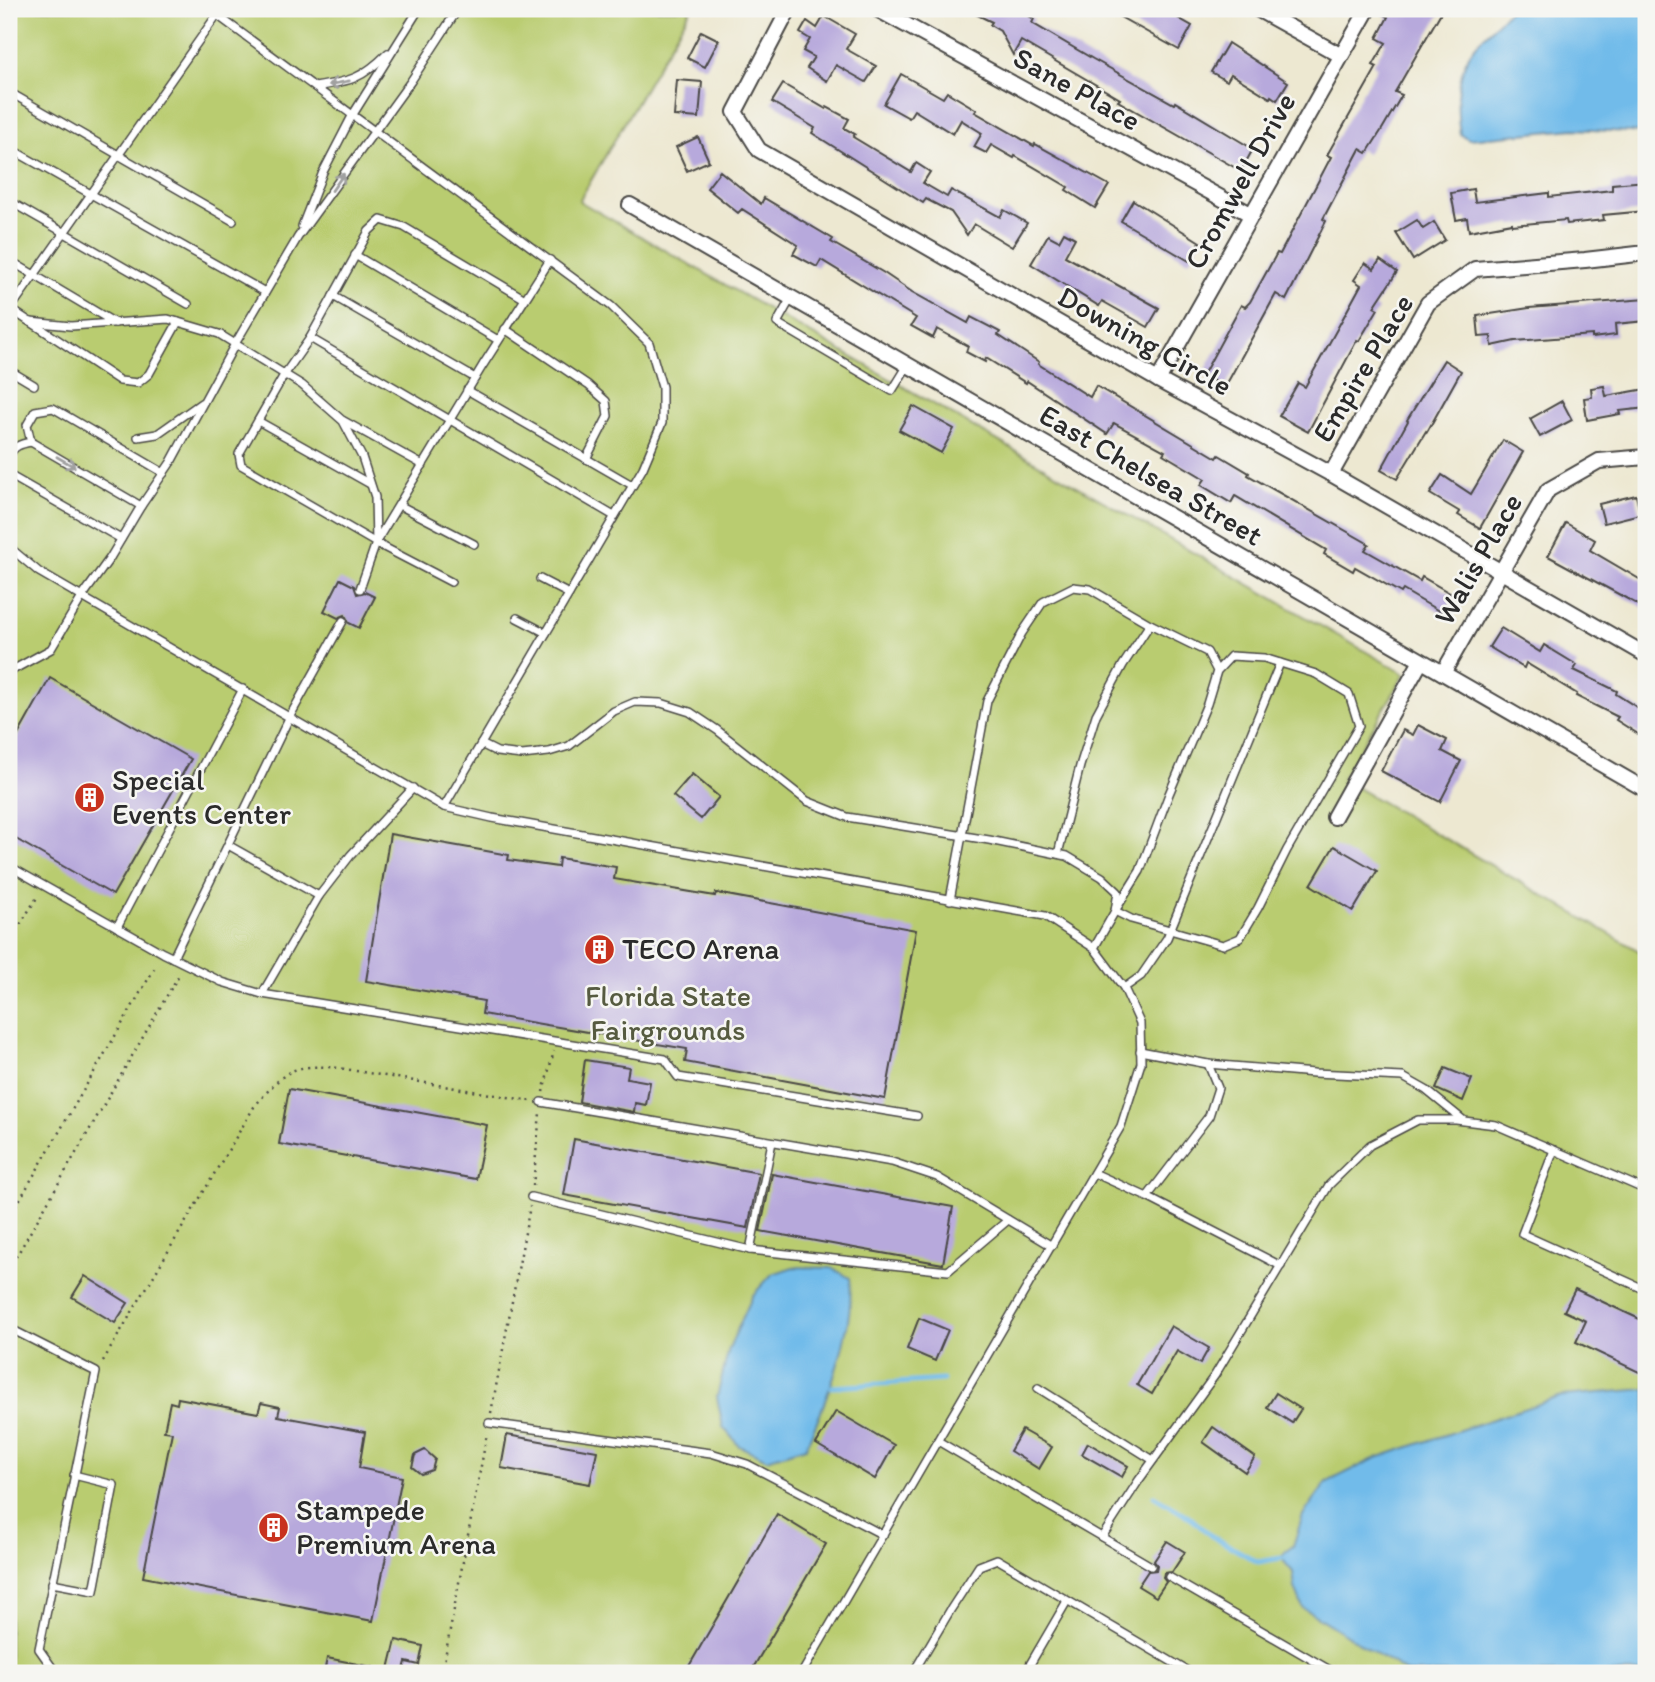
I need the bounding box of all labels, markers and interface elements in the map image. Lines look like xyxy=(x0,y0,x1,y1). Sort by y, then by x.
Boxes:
street label: Sane Place xyxy=(1007,38,1147,139)
one-way arrow xyxy=(328,77,351,90)
street label: Cromwell Drive xyxy=(1176,86,1303,276)
one-way arrow xyxy=(331,173,345,192)
street label: Downing Circle xyxy=(1052,277,1239,404)
street label: Empire Place xyxy=(1304,287,1421,449)
street label: East Chelsea Street xyxy=(1033,396,1269,554)
one-way arrow xyxy=(56,456,76,470)
street label: Walis Place xyxy=(1425,486,1530,631)
place label: Special Events Center xyxy=(112,761,291,832)
building icon: Special Events Center xyxy=(72,780,106,814)
place label: TECO Arena xyxy=(622,930,779,967)
building icon: TECO Arena xyxy=(582,932,616,966)
park label: Florida State Fairgrounds xyxy=(585,977,751,1048)
place label: Stampede Premium Arena xyxy=(296,1491,496,1562)
building icon: Stampede Premium Arena xyxy=(256,1510,290,1544)

